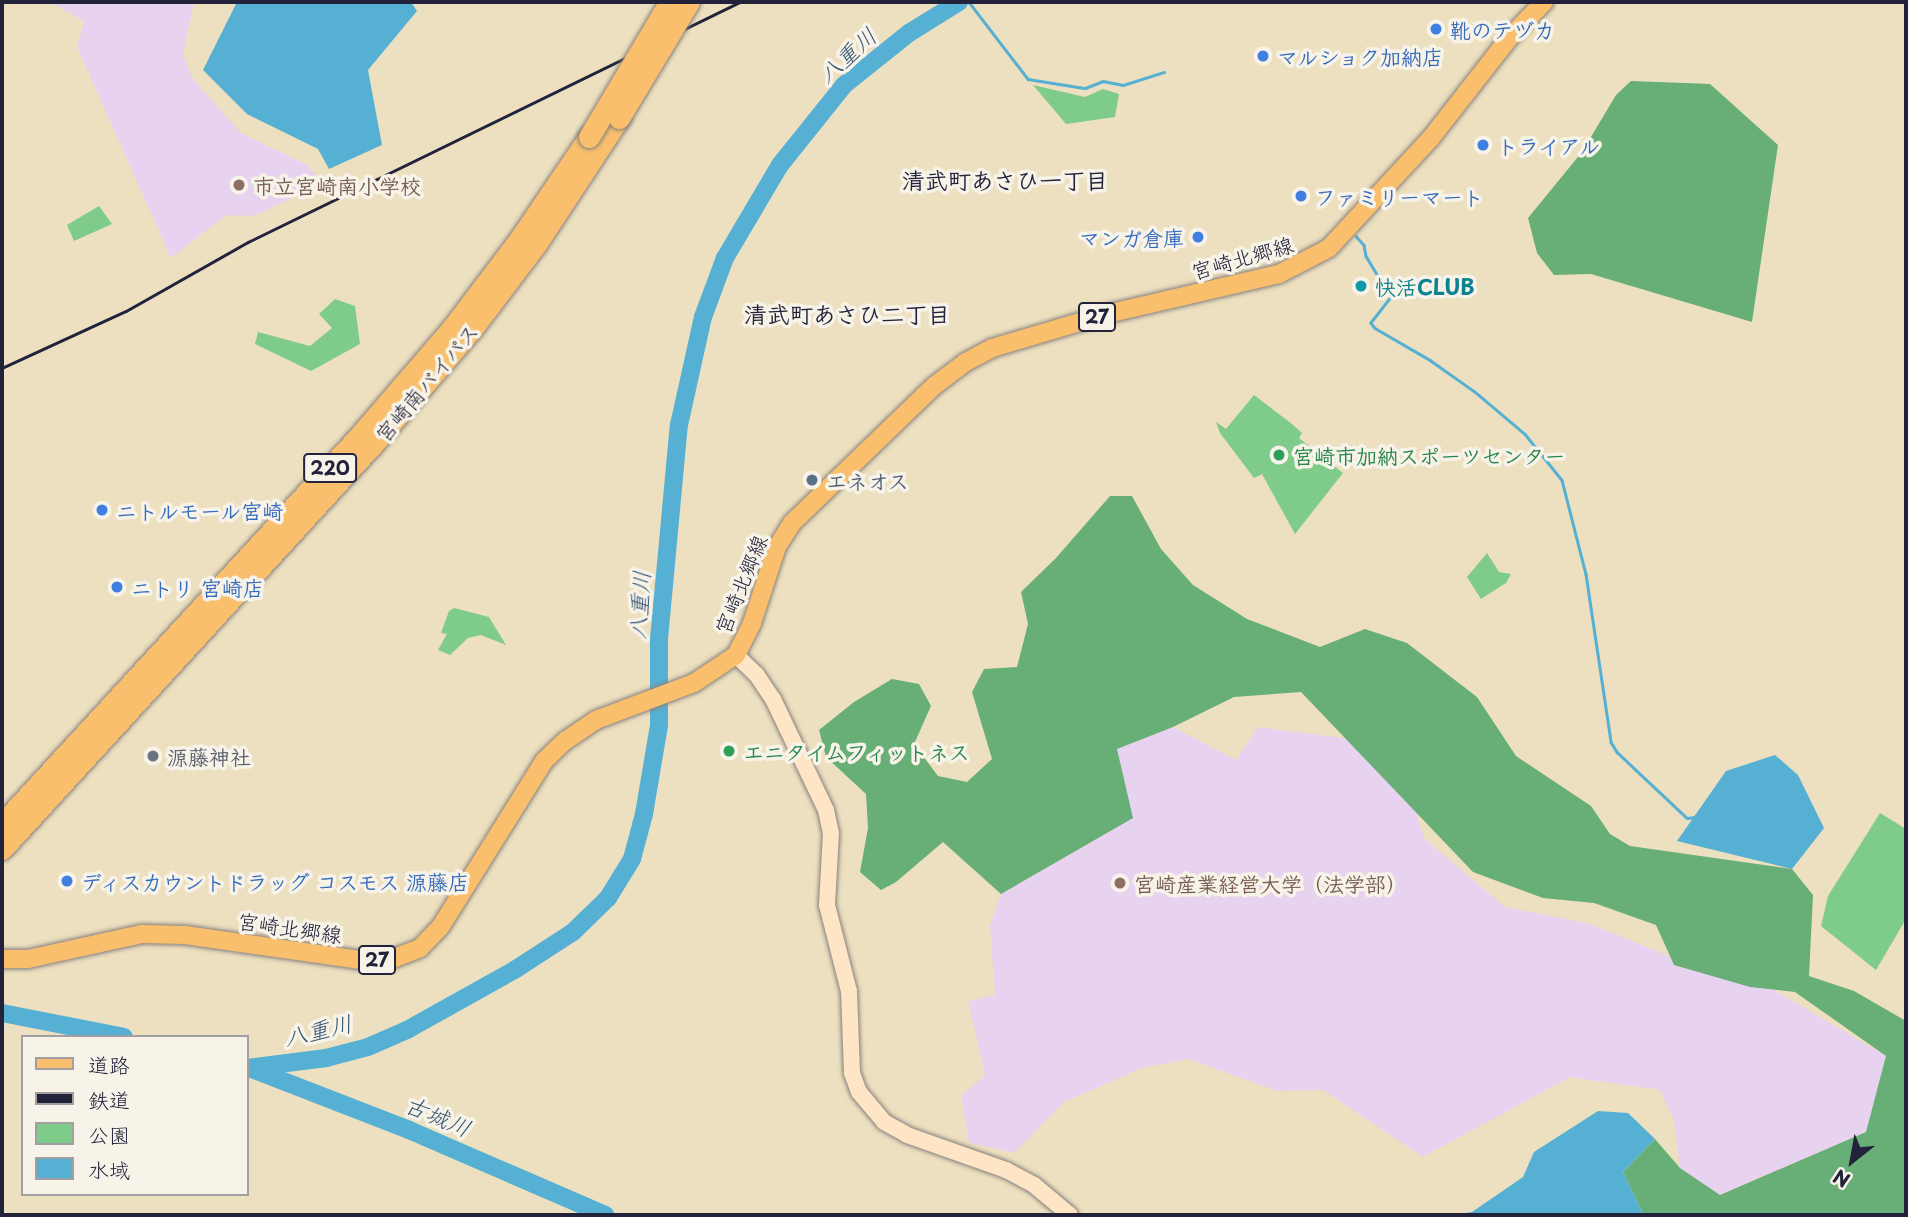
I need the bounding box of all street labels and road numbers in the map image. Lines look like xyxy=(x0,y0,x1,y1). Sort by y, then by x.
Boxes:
street label: 宮崎北郷線 xyxy=(1188,230,1296,284)
road number: 27 xyxy=(1078,302,1116,332)
street label: 宮崎南バイパス xyxy=(369,318,483,446)
road number: 220 xyxy=(302,453,358,484)
street label: 宮崎北郷線 xyxy=(709,531,771,637)
street label: 宮崎北郷線 xyxy=(236,907,344,947)
road number: 27 xyxy=(358,944,396,976)

